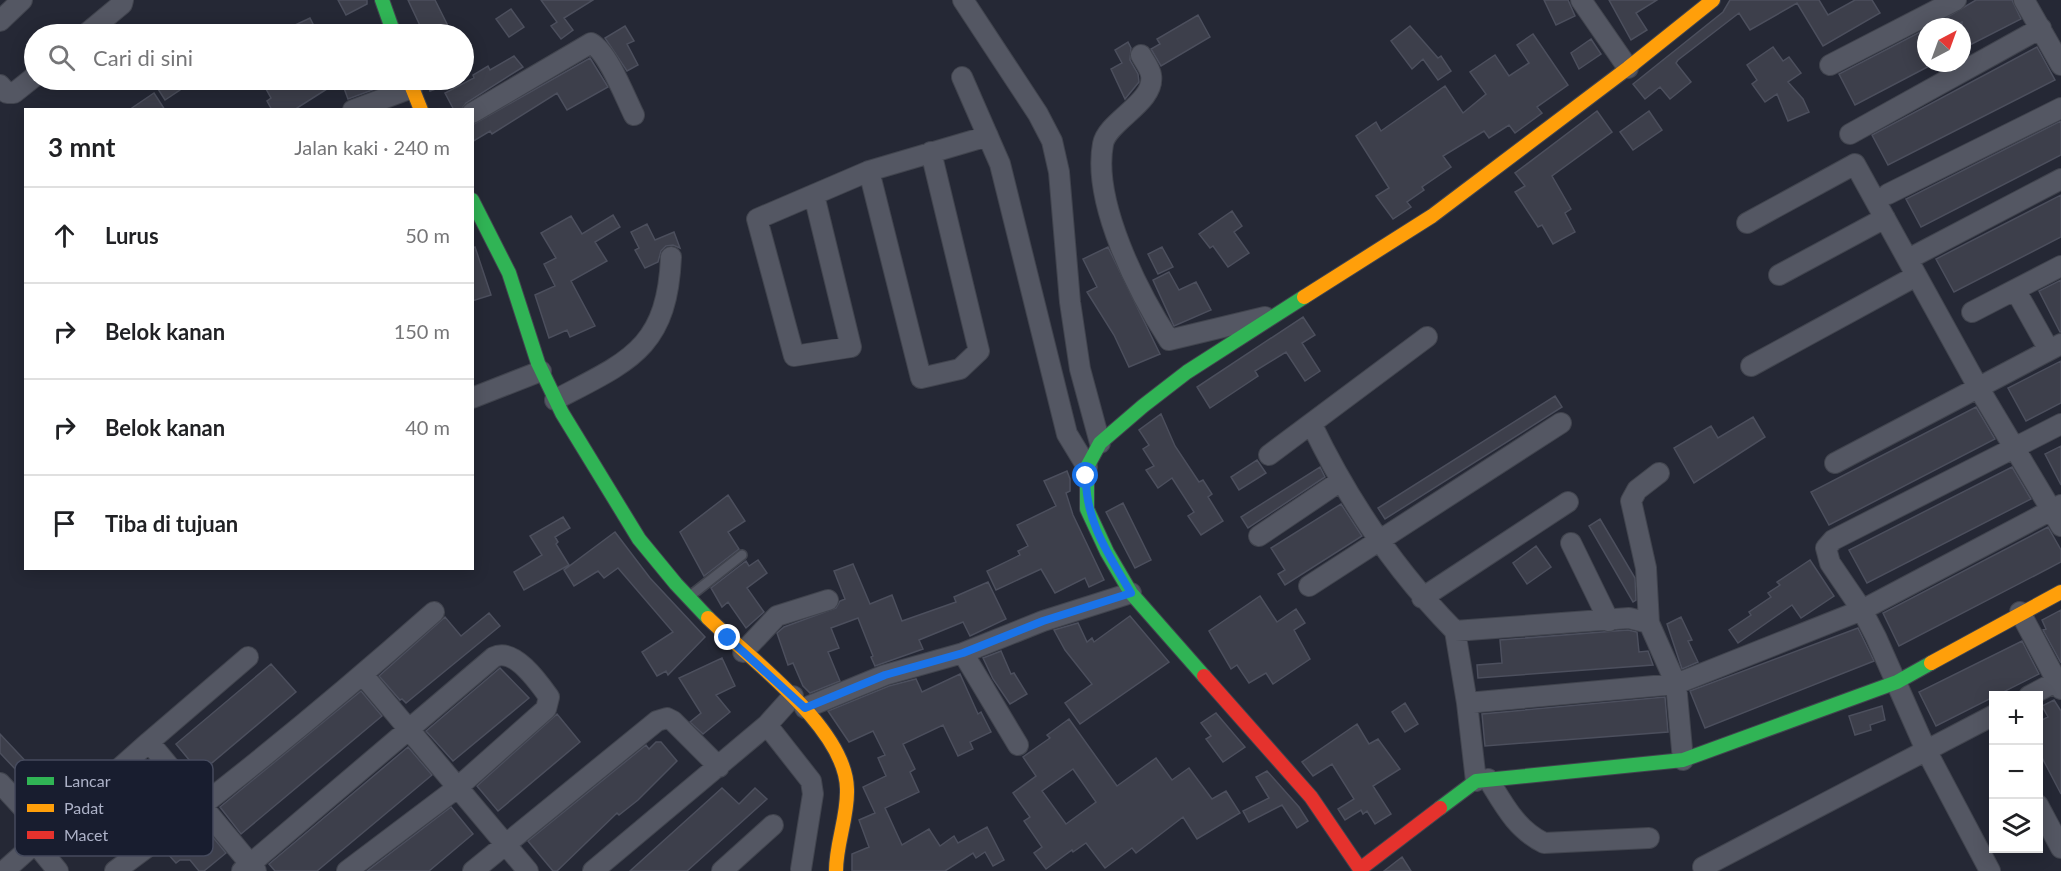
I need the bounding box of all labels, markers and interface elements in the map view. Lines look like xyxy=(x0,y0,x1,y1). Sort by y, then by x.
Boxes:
north arrow xyxy=(1917,18,1971,72)
search box xyxy=(24,24,474,90)
icon: search xyxy=(45,41,78,74)
text: Cari di sini xyxy=(93,44,193,71)
text: 3 mnt xyxy=(48,131,115,163)
text: Jalan kaki · 240 m xyxy=(294,135,450,159)
icon: ahead xyxy=(48,219,81,252)
text: Lurus xyxy=(105,222,159,249)
text: 50 m xyxy=(405,223,450,247)
icon: right xyxy=(48,315,81,348)
text: Belok kanan xyxy=(105,318,225,345)
text: 150 m xyxy=(394,319,450,343)
icon: right xyxy=(48,411,81,444)
text: Belok kanan xyxy=(105,414,225,441)
text: 40 m xyxy=(405,415,450,439)
route start xyxy=(1072,462,1098,488)
icon: arrive xyxy=(48,507,81,540)
text: Tiba di tujuan xyxy=(105,510,238,537)
route end xyxy=(714,624,740,650)
map controls xyxy=(1989,691,2043,853)
button: + xyxy=(1989,691,2043,745)
button: − xyxy=(1989,745,2043,799)
legend xyxy=(15,760,213,856)
text: Lancar xyxy=(64,771,111,790)
text: Padat xyxy=(64,798,104,817)
button: layers xyxy=(1989,799,2043,853)
text: Macet xyxy=(64,825,108,844)

